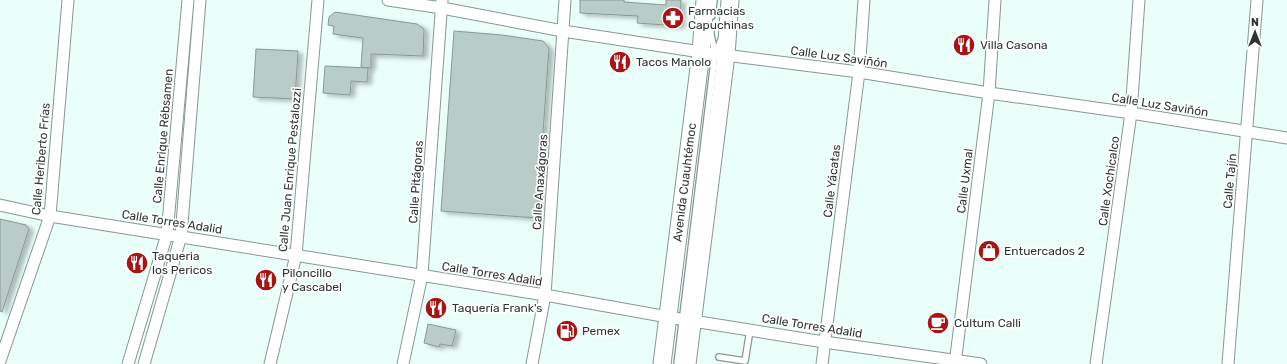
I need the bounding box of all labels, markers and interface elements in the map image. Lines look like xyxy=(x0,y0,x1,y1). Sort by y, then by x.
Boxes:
place label: Farmacias Capuchinas xyxy=(688,4,754,32)
pharmacy icon: Farmacias Capuchinas xyxy=(660,5,686,31)
north arrow xyxy=(1235,12,1275,52)
text: N xyxy=(1251,16,1259,29)
restaurant icon: Villa Casona xyxy=(951,32,977,58)
place label: Villa Casona xyxy=(980,38,1048,52)
street label: Calle Luz Saviñón xyxy=(790,43,888,71)
restaurant icon: Tacos Manolo xyxy=(607,49,633,75)
place label: Tacos Manolo xyxy=(636,55,711,69)
street label: Calle Enrique Rébsamen xyxy=(150,68,176,204)
street label: Calle Juan Enrique Pestalozzi xyxy=(276,87,304,253)
street label: Calle Luz Saviñón xyxy=(1111,90,1209,120)
street label: Calle Heriberto Frías xyxy=(29,102,53,216)
street label: Avenida Cuauhtémoc xyxy=(670,122,699,243)
street label: Calle Anaxágoras xyxy=(530,134,550,230)
street label: Calle Xochicalco xyxy=(1096,135,1122,227)
street label: Calle Pitágoras xyxy=(406,140,426,224)
street label: Calle Yácatas xyxy=(821,144,843,218)
street label: Calle Uxmal xyxy=(954,148,976,214)
street label: Calle Tajín xyxy=(1221,153,1239,209)
street label: Calle Torres Adalid xyxy=(121,207,223,237)
shop icon: Entuercados 2 xyxy=(976,238,1002,264)
place label: Entuercados 2 xyxy=(1004,244,1085,258)
place label: Taqueria los Pericos xyxy=(152,249,212,277)
restaurant icon: Taqueria los Pericos xyxy=(124,250,150,276)
street label: Calle Torres Adalid xyxy=(441,259,543,289)
place label: Piloncillo y Cascabel xyxy=(282,266,342,294)
restaurant icon: Piloncillo y Cascabel xyxy=(253,267,279,293)
restaurant icon: Taquería Frank's xyxy=(423,295,449,321)
place label: Taquería Frank's xyxy=(452,301,542,315)
cafe icon: Cultum Calli xyxy=(925,310,951,336)
street label: Calle Torres Adalid xyxy=(761,311,863,341)
place label: Cultum Calli xyxy=(954,316,1021,330)
fuel station icon: Pemex xyxy=(554,318,580,344)
place label: Pemex xyxy=(582,324,621,338)

